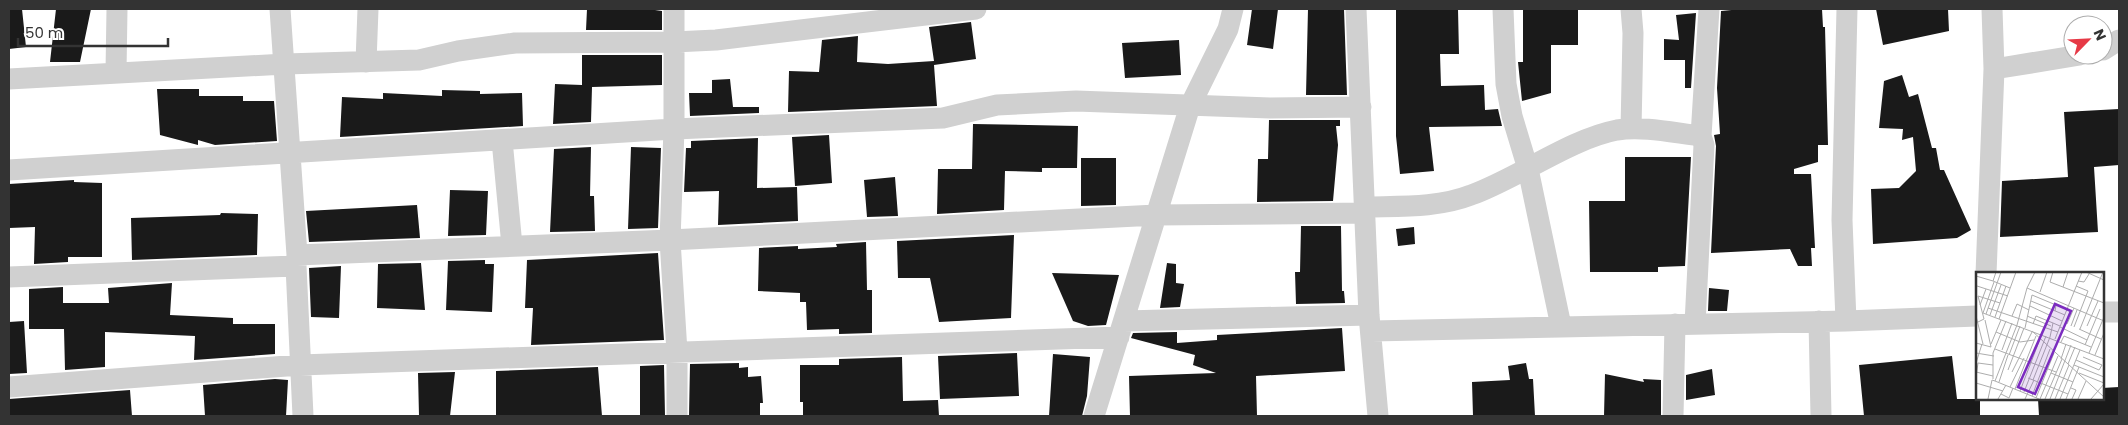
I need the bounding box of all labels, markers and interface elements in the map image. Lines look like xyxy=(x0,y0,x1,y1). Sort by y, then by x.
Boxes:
scale bar xyxy=(18,15,168,47)
north arrow xyxy=(2063,15,2113,65)
text: 50 m xyxy=(25,22,63,43)
text: N xyxy=(2089,26,2111,44)
inset map xyxy=(1976,272,2103,400)

